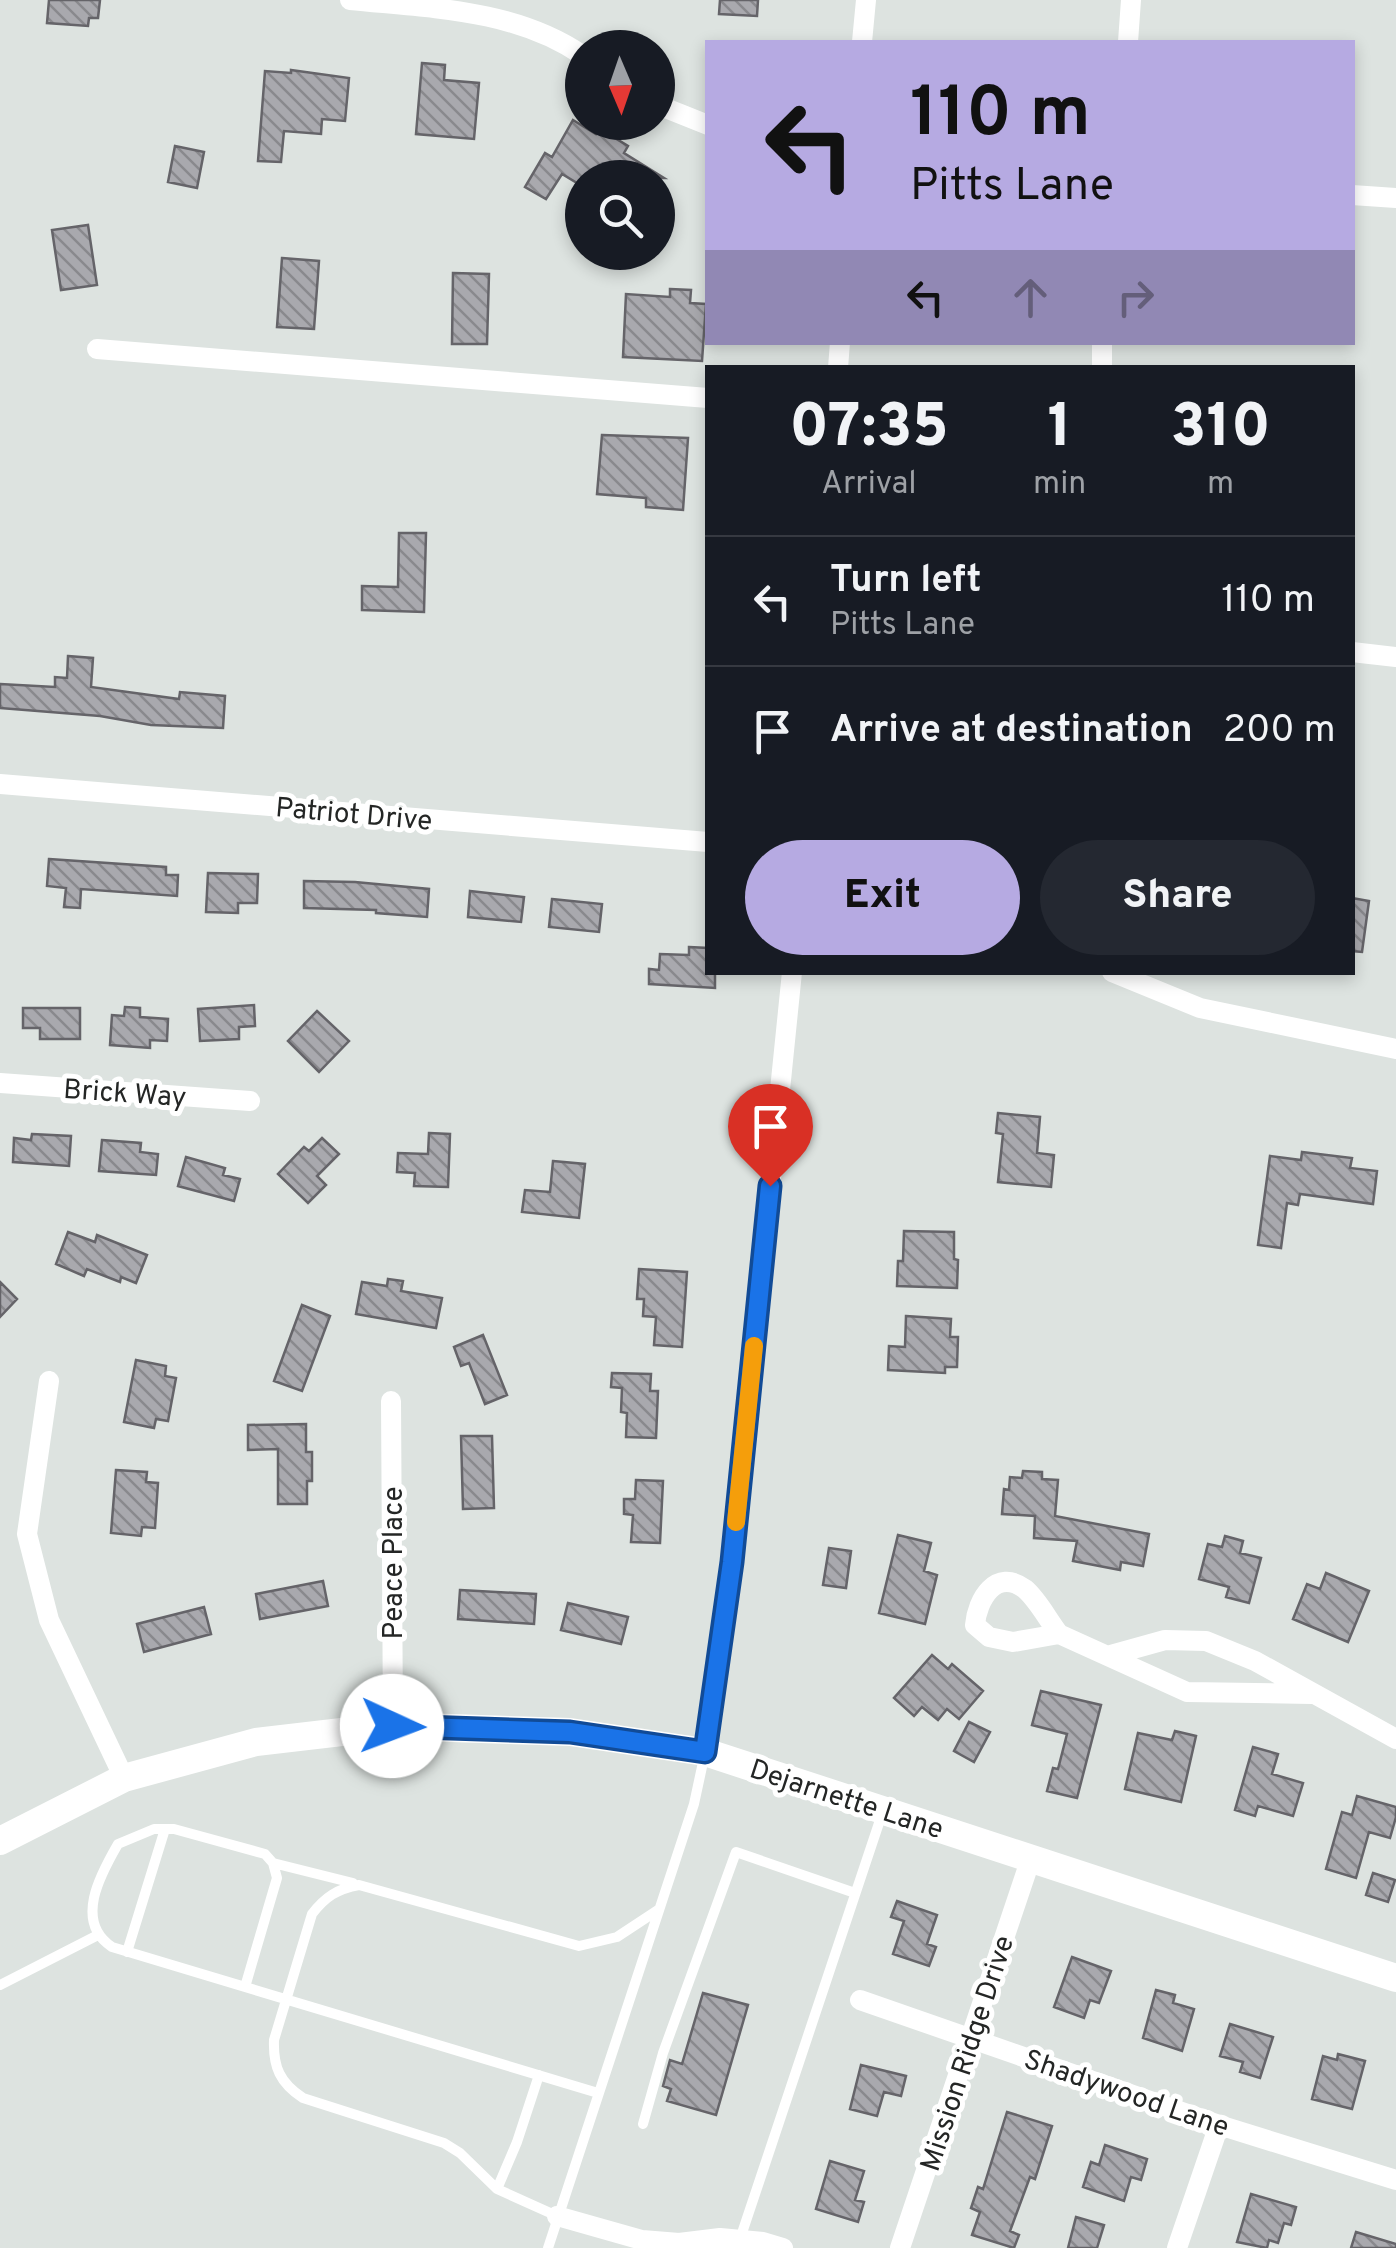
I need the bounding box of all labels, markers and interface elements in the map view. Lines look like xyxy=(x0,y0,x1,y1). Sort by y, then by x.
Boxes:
north arrow xyxy=(565,30,675,140)
map controls xyxy=(565,30,675,270)
text: 110 m xyxy=(910,72,1091,161)
icon: left xyxy=(745,80,875,210)
text: Pitts Lane xyxy=(910,159,1114,216)
button: search xyxy=(565,160,675,270)
icon: left xyxy=(898,270,953,325)
icon: ahead xyxy=(1003,270,1058,325)
icon: right xyxy=(1108,270,1163,325)
text: 07:35 xyxy=(789,392,949,468)
text: 1 xyxy=(1047,392,1072,468)
text: 310 xyxy=(1171,392,1271,468)
text: Arrival xyxy=(821,465,917,505)
text: min xyxy=(1033,465,1086,505)
text: m xyxy=(1207,465,1234,505)
text: Turn left xyxy=(830,557,982,606)
icon: left xyxy=(745,574,800,629)
text: 110 m xyxy=(1221,577,1315,626)
text: Pitts Lane xyxy=(830,606,975,646)
icon: arrive xyxy=(745,704,800,759)
text: Arrive at destination xyxy=(830,707,1193,756)
text: 200 m xyxy=(1223,707,1336,756)
street label: Patriot Drive xyxy=(274,791,434,841)
button: Exit xyxy=(745,840,1020,955)
button: Share xyxy=(1040,840,1315,955)
street label: Brick Way xyxy=(62,1073,188,1117)
pin xyxy=(728,1084,813,1187)
icon: arrive xyxy=(743,1099,798,1154)
street label: Peace Place xyxy=(377,1486,413,1640)
position arrow xyxy=(340,1674,444,1778)
street label: Dejarnette Lane xyxy=(744,1753,948,1849)
street label: Mission Ridge Drive xyxy=(914,1931,1024,2176)
street label: Shadywood Lane xyxy=(1019,2043,1233,2147)

